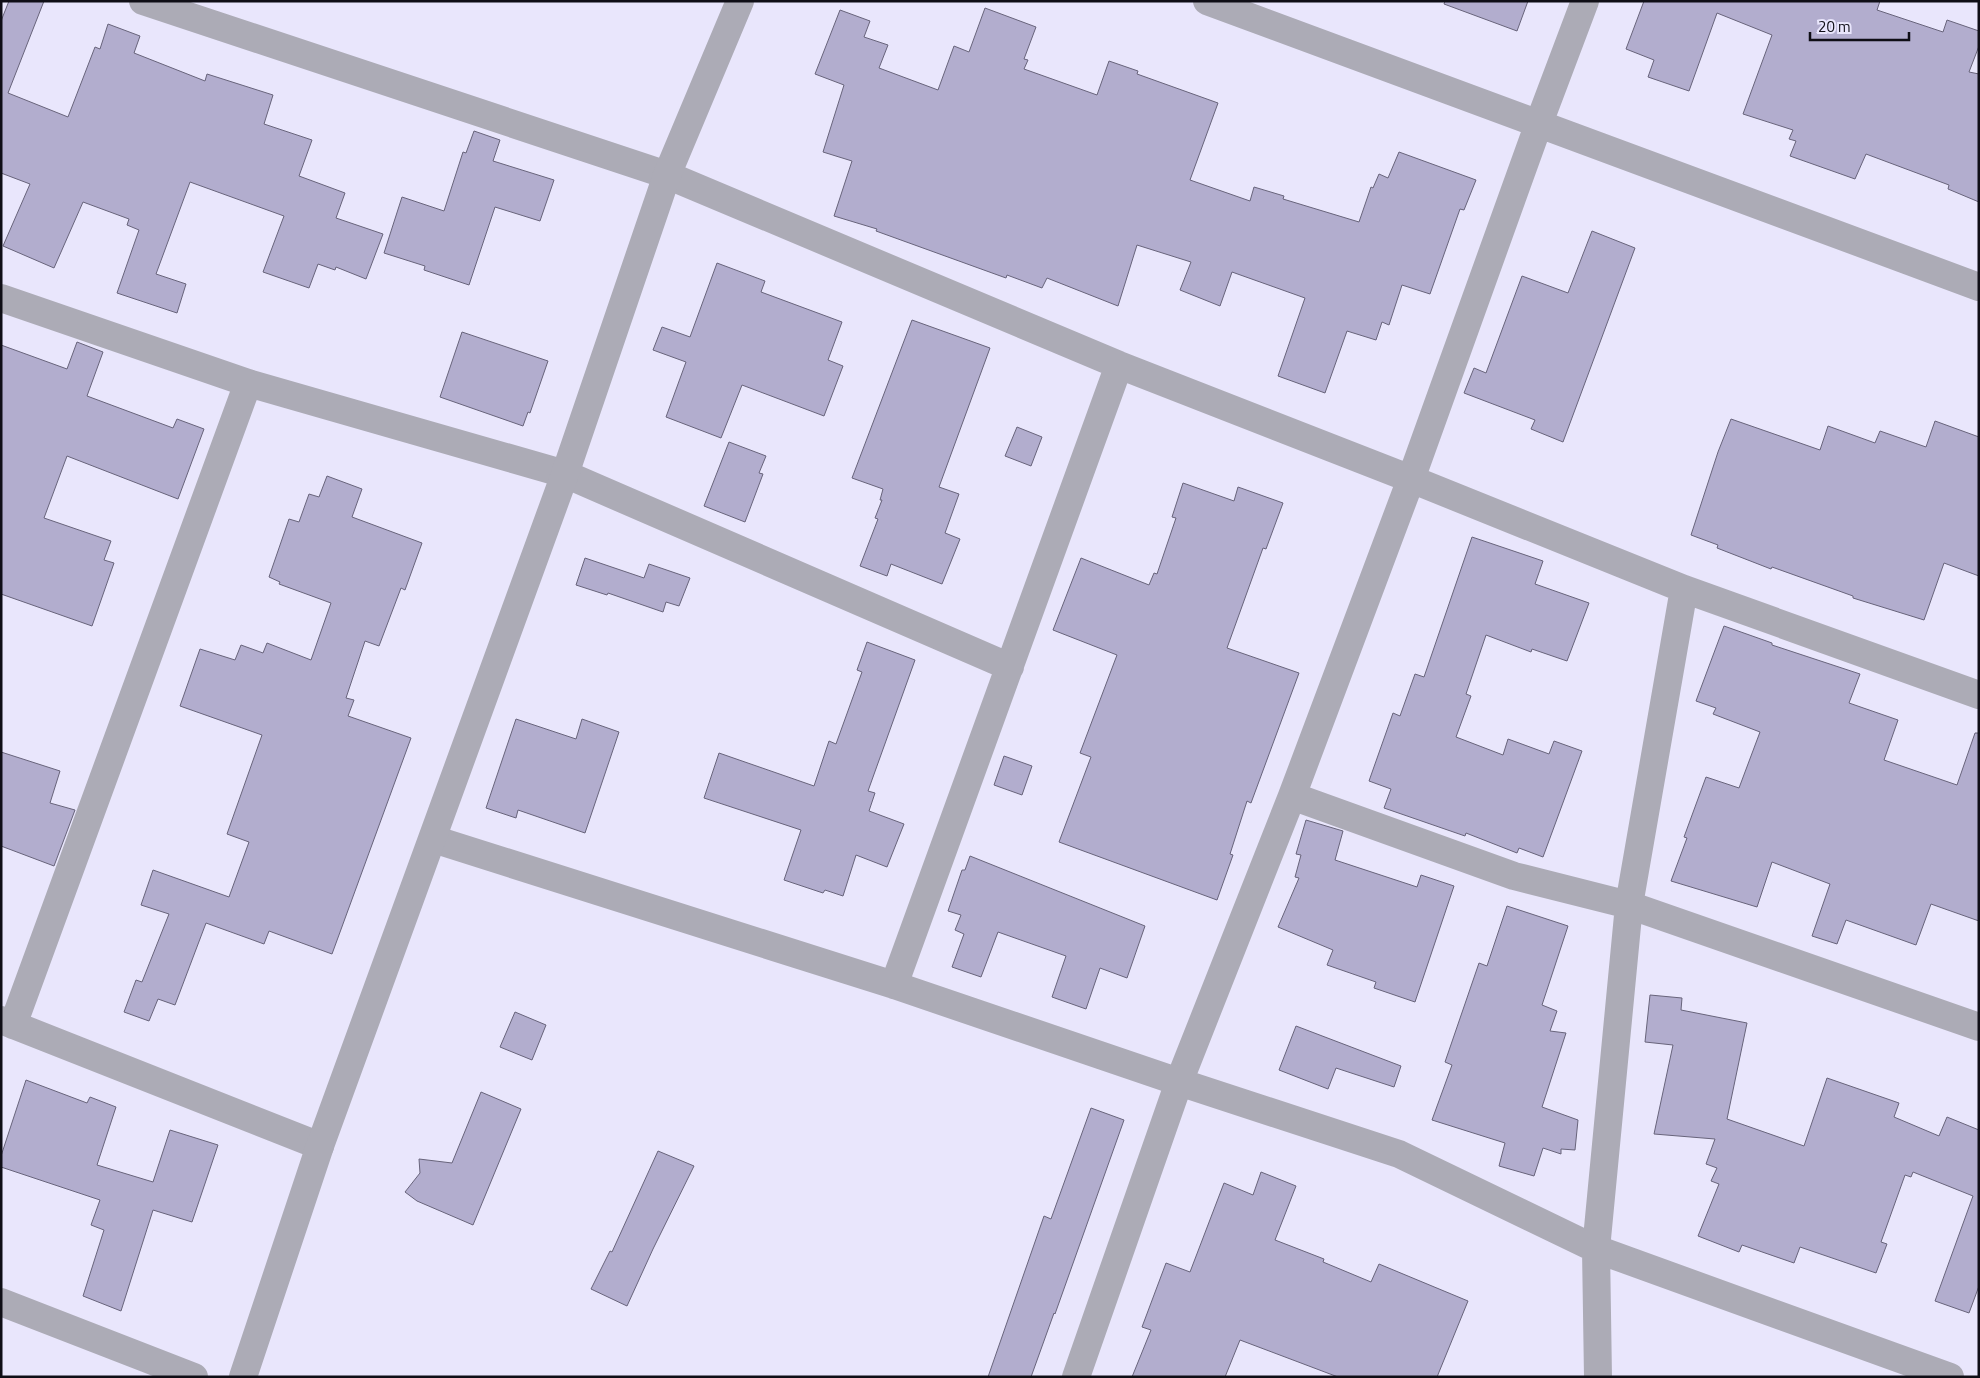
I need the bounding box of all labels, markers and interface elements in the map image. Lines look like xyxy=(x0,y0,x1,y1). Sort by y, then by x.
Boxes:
scale bar xyxy=(1810,10,1909,42)
text: 20 m xyxy=(1818,15,1851,38)

